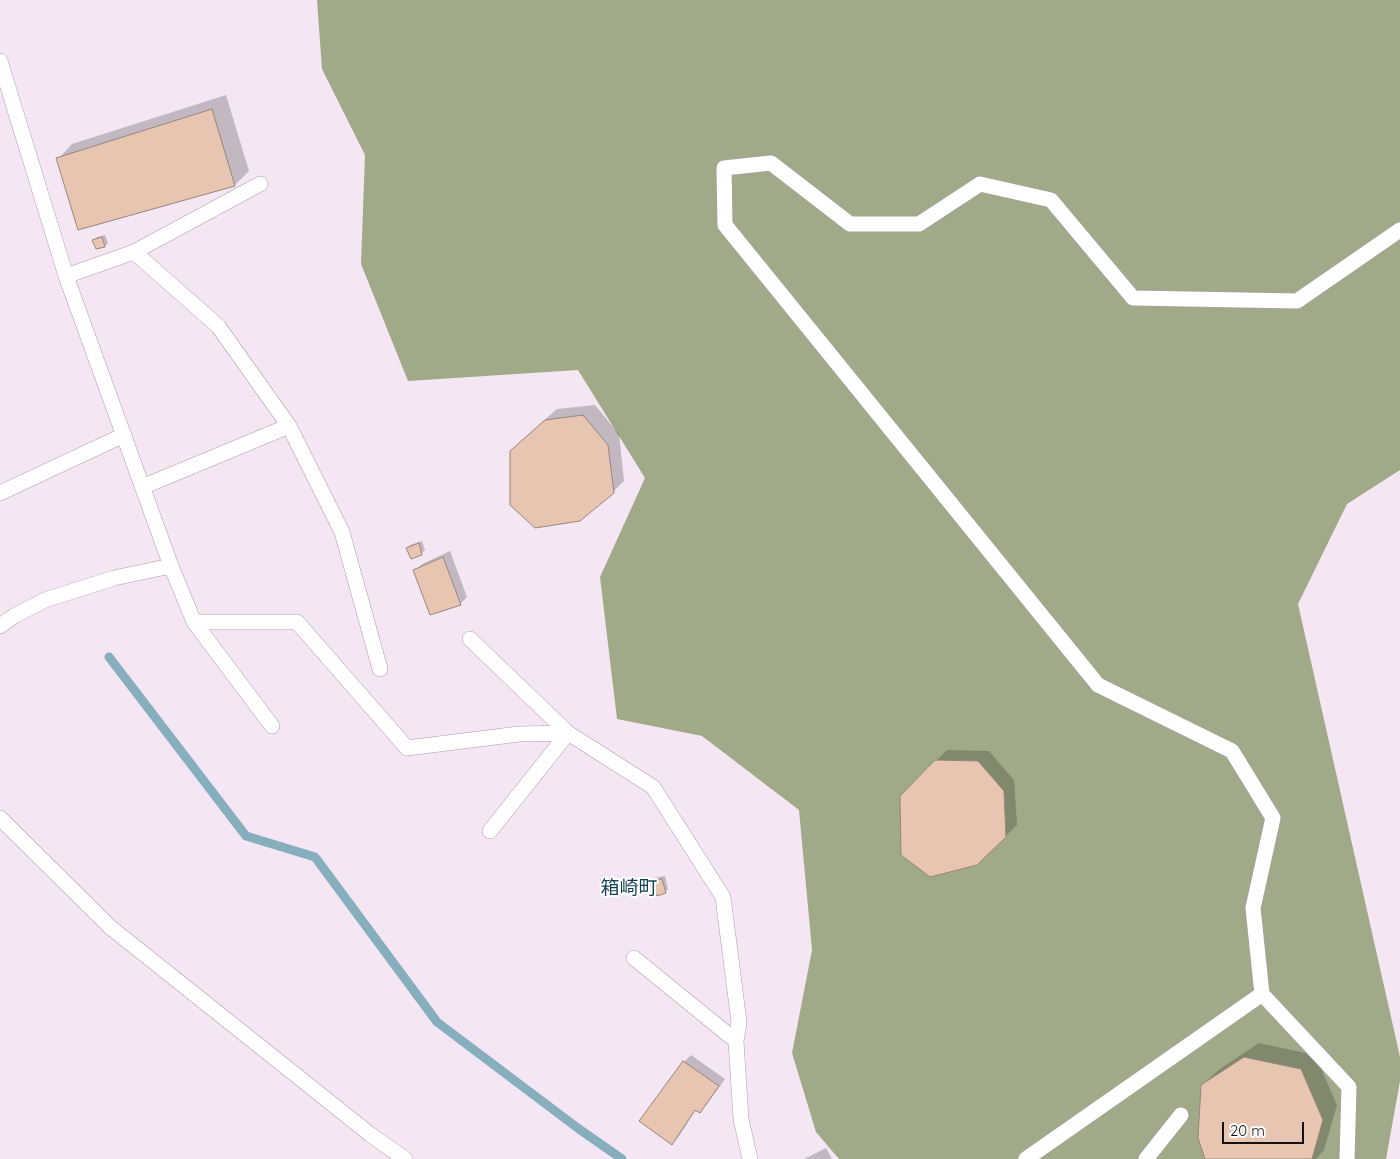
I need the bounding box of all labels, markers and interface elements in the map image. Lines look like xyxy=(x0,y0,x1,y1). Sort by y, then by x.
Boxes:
district label: 箱崎町 xyxy=(601,877,657,899)
scale bar xyxy=(1225,1112,1308,1144)
text: 20 m xyxy=(1230,1121,1265,1140)

